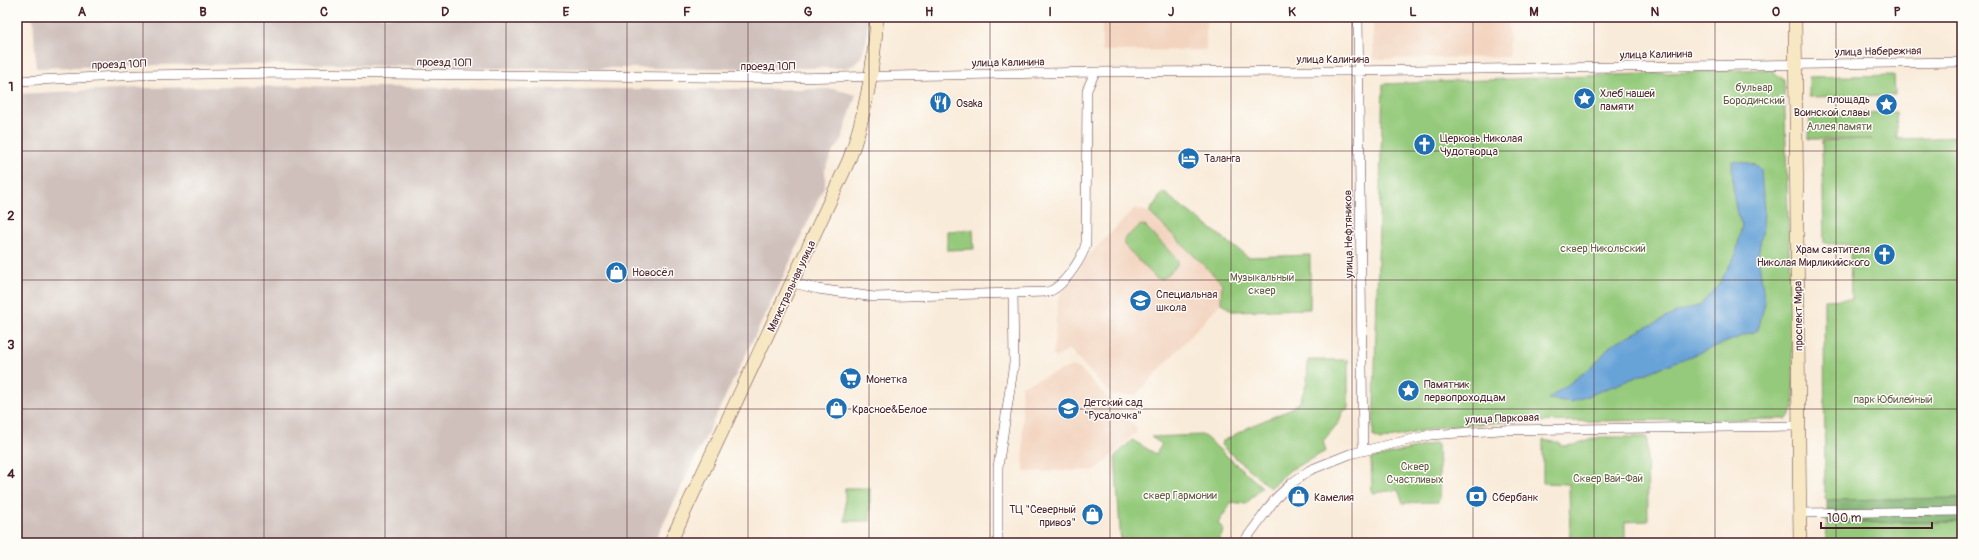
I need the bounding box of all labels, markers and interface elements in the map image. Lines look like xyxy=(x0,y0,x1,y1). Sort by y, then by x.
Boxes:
text: A xyxy=(78,4,87,20)
text: B xyxy=(199,4,207,20)
text: C xyxy=(320,4,328,20)
text: D xyxy=(441,4,449,20)
text: E xyxy=(563,4,570,20)
text: F xyxy=(683,4,691,20)
text: G xyxy=(804,4,813,20)
text: H xyxy=(925,4,933,20)
text: I xyxy=(1048,4,1052,20)
text: J xyxy=(1168,4,1174,20)
text: K xyxy=(1288,4,1296,20)
text: L xyxy=(1409,4,1417,20)
text: M xyxy=(1529,4,1539,20)
text: N xyxy=(1651,4,1660,20)
text: O xyxy=(1772,4,1781,20)
text: P xyxy=(1893,4,1901,20)
street label: улица Набережная xyxy=(1834,44,1921,59)
street label: улица Калинина xyxy=(1618,47,1693,62)
street label: улица Калинина xyxy=(1296,53,1369,66)
street label: улица Калинина xyxy=(970,55,1045,70)
street label: проезд 10П xyxy=(416,56,472,69)
street label: проезд 10П xyxy=(91,57,147,72)
street label: проезд 10П xyxy=(741,60,796,73)
text: 1 xyxy=(8,79,14,95)
park label: бульвар Бородинский xyxy=(1723,81,1785,107)
place icon: Хлеб нашей памяти xyxy=(1572,86,1598,112)
place label: Хлеб нашей памяти xyxy=(1600,87,1655,113)
restaurant icon: Osaka xyxy=(928,90,954,116)
place icon: площадь Воинской славы xyxy=(1873,92,1899,118)
place label: площадь Воинской славы xyxy=(1794,93,1870,119)
place label: Osaka xyxy=(956,97,983,110)
park label: Аллея памяти xyxy=(1806,120,1872,133)
church icon: Церковь Николая Чудотворца xyxy=(1411,131,1437,157)
place label: Церковь Николая Чудотворца xyxy=(1440,132,1522,158)
hotel icon: Таланга xyxy=(1175,145,1201,171)
place label: Таланга xyxy=(1204,152,1240,165)
street label: улица Нефтяников xyxy=(1341,190,1356,279)
text: 2 xyxy=(7,208,15,224)
street label: Магистральная улица xyxy=(765,238,818,334)
park label: сквер Никольский xyxy=(1560,242,1646,255)
church icon: Храм святителя Николая Мирликийского xyxy=(1872,242,1898,268)
place label: Храм святителя Николая Мирликийского xyxy=(1757,243,1870,269)
shop icon: Новосёл xyxy=(603,259,629,285)
place label: Новосёл xyxy=(632,266,674,279)
park label: Музыкальный сквер xyxy=(1230,271,1294,297)
street label: проспект Мира xyxy=(1791,281,1806,351)
school or university icon: Специальная школа xyxy=(1127,287,1153,313)
place label: Специальная школа xyxy=(1156,288,1217,314)
text: 3 xyxy=(7,337,15,353)
supermarket icon: Монетка xyxy=(837,366,863,392)
place label: Монетка xyxy=(866,373,907,386)
place icon: Памятник первопроходцам xyxy=(1396,377,1422,403)
place label: Памятник первопроходцам xyxy=(1424,378,1506,404)
park label: парк Юбилейный xyxy=(1854,393,1932,406)
school or university icon: Детский сад "Русалочка" xyxy=(1056,395,1082,421)
shop icon: Красное&Белое xyxy=(823,396,849,422)
place label: Детский сад "Русалочка" xyxy=(1083,396,1143,422)
place label: Красное&Белое xyxy=(852,403,928,416)
street label: улица Парковая xyxy=(1464,411,1539,426)
park label: Сквер Счастливых xyxy=(1386,460,1444,486)
text: 4 xyxy=(7,466,15,482)
park label: Сквер Вай-Фай xyxy=(1573,472,1643,485)
shop icon: Камелия xyxy=(1285,484,1311,510)
bank icon: Сбербанк xyxy=(1464,484,1490,510)
park label: сквер Гармонии xyxy=(1143,489,1217,502)
place label: Камелия xyxy=(1314,491,1354,504)
place label: Сбербанк xyxy=(1492,491,1539,504)
shop icon: ТЦ "Северный привоз" xyxy=(1079,502,1105,528)
place label: ТЦ "Северный привоз" xyxy=(1009,503,1076,529)
scale bar xyxy=(1821,504,1932,530)
text: 100 m xyxy=(1827,511,1862,526)

